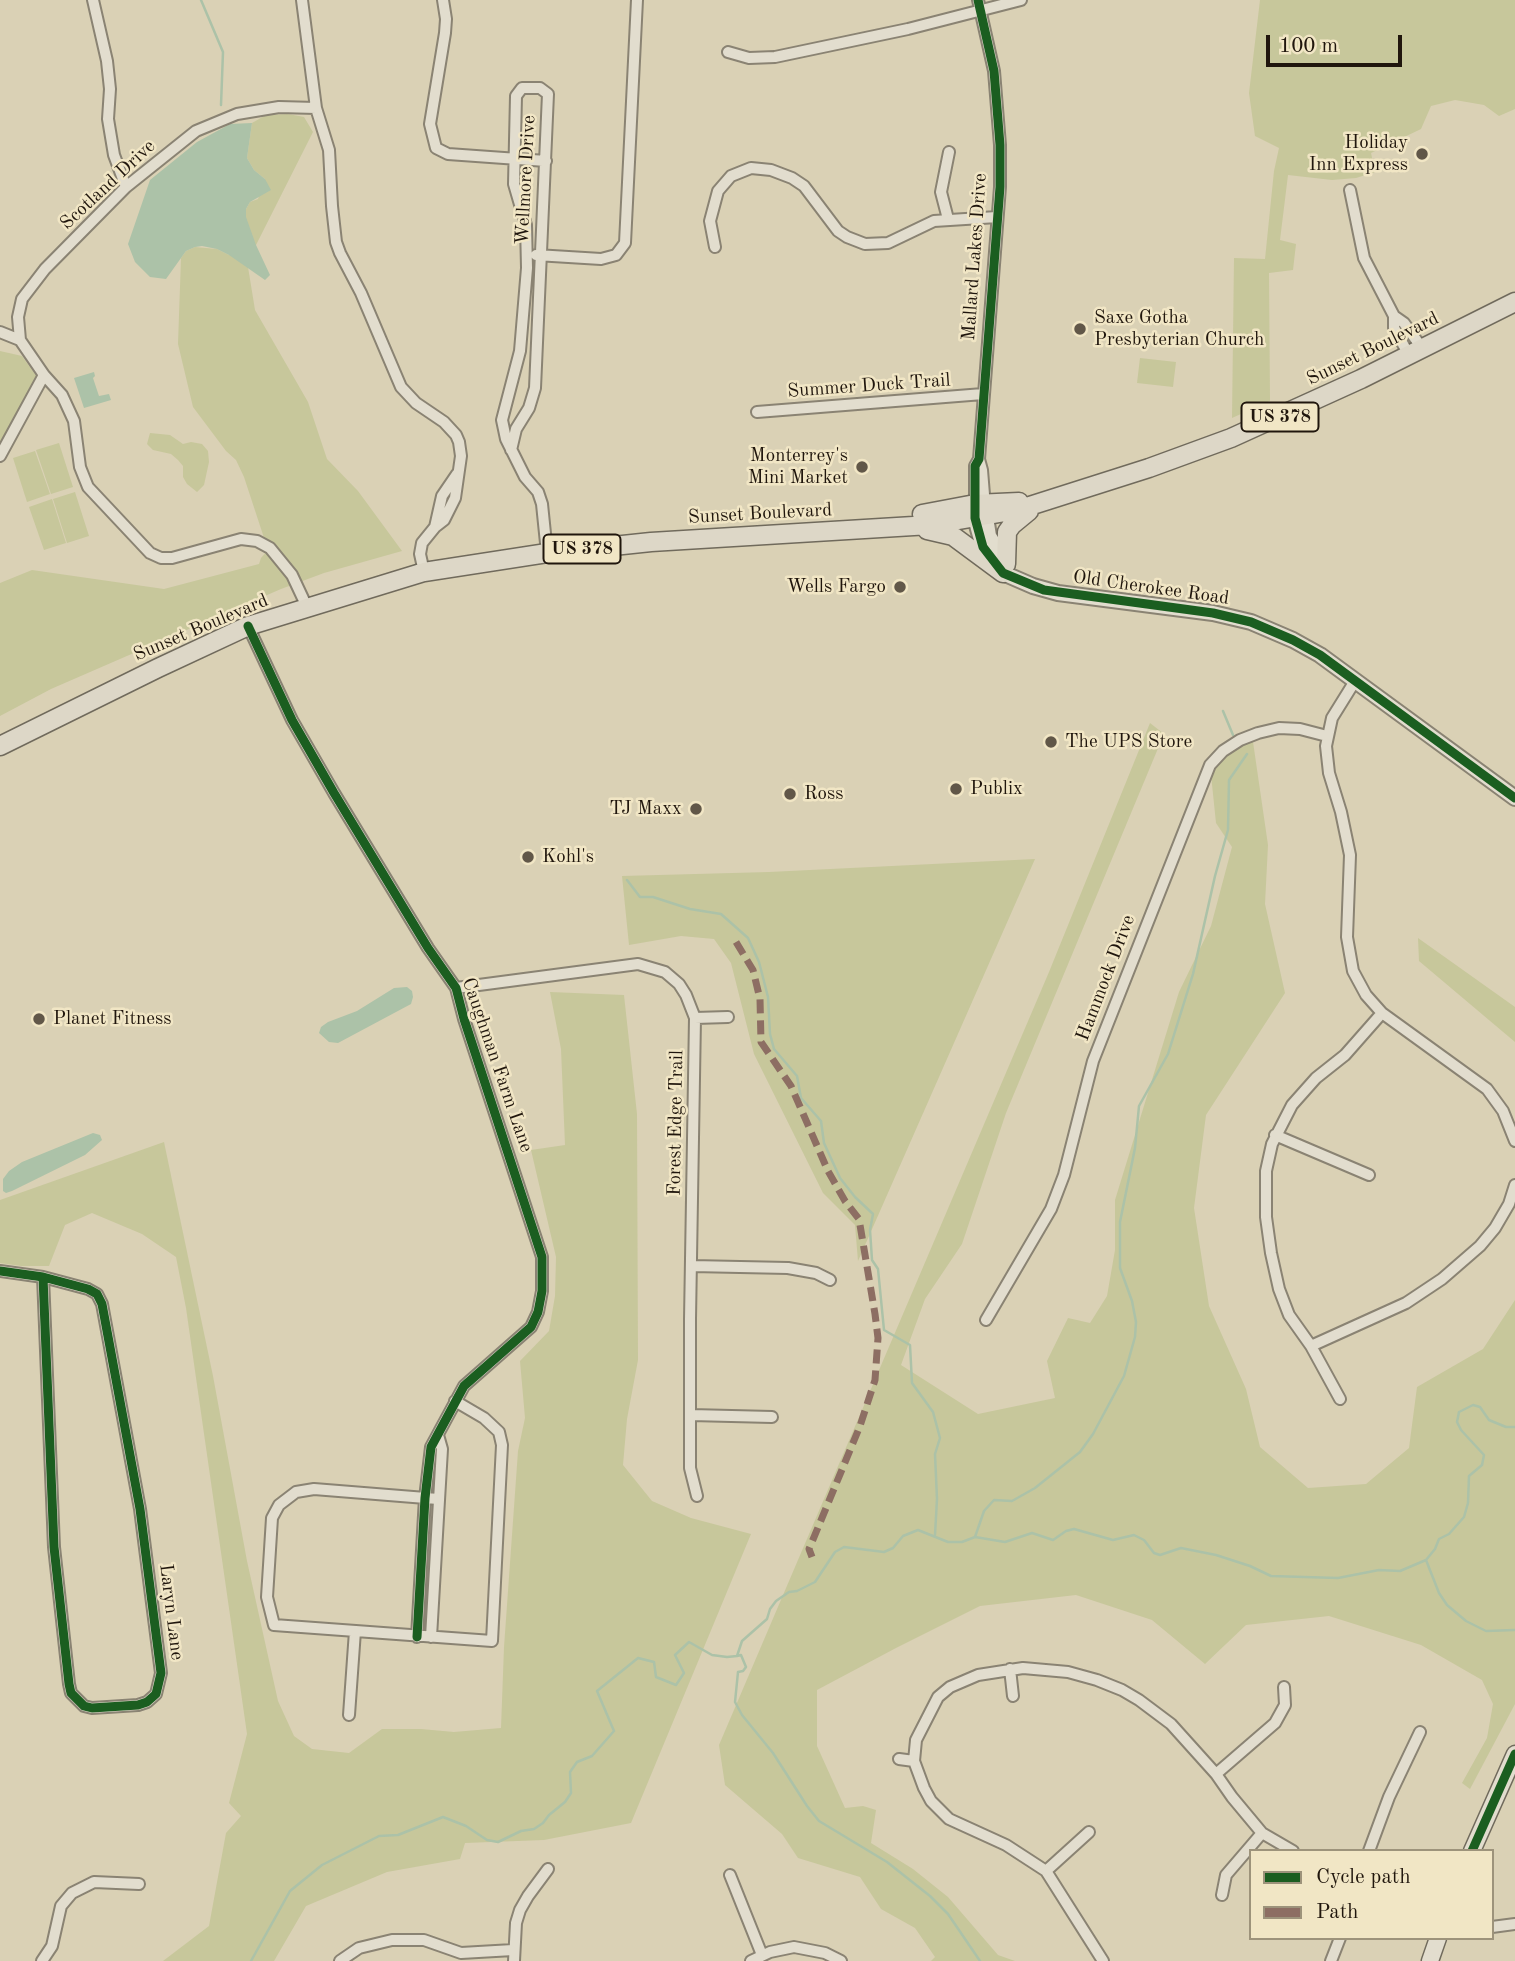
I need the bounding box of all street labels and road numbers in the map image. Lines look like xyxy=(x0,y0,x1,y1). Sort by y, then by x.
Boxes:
street label: Wellmore Drive xyxy=(511,115,541,245)
street label: Scotland Drive xyxy=(56,135,160,235)
street label: Mallard Lakes Drive xyxy=(958,172,992,342)
street label: Sunset Boulevard xyxy=(1303,307,1443,391)
street label: Summer Duck Trail xyxy=(787,369,951,403)
road number: US 378 xyxy=(1242,402,1318,432)
street label: Sunset Boulevard xyxy=(687,499,833,529)
road number: US 378 xyxy=(544,534,620,564)
street label: Old Cherokee Road xyxy=(1071,566,1231,610)
street label: Sunset Boulevard xyxy=(130,589,272,667)
street label: Hammock Drive xyxy=(1072,912,1140,1044)
street label: Caughman Farm Lane xyxy=(456,975,538,1155)
street label: Forest Edge Trail xyxy=(663,1050,689,1196)
street label: Laryn Lane xyxy=(154,1563,188,1661)

